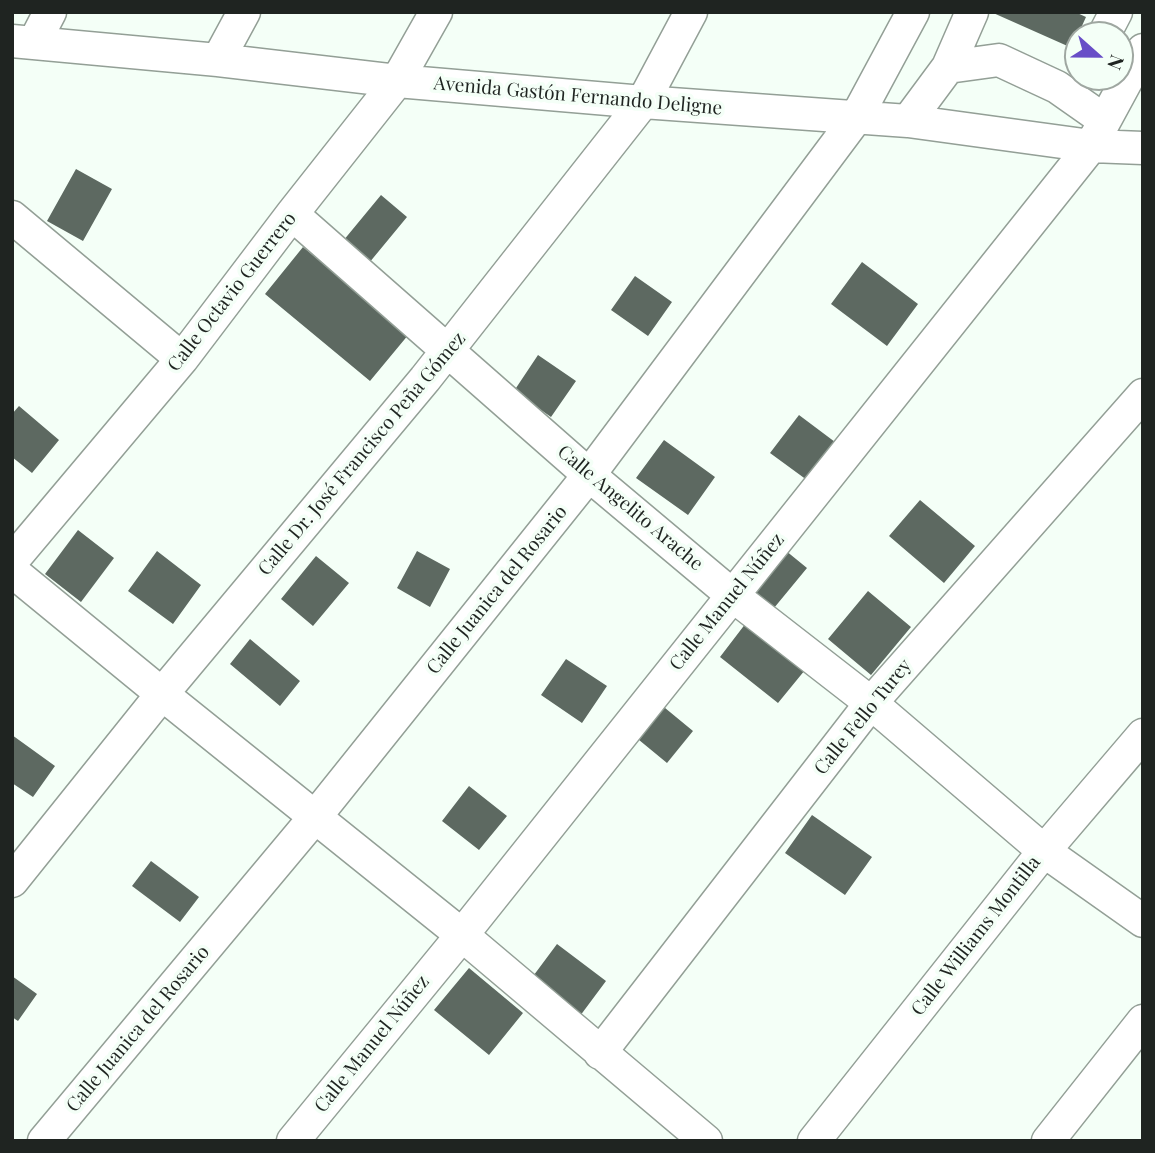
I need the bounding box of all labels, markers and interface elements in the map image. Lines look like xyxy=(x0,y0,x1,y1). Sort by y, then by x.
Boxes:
north arrow xyxy=(1064,21,1134,91)
text: N xyxy=(1102,52,1131,74)
street label: Avenida Gastón Fernando Deligne xyxy=(433,72,723,120)
street label: Calle Octavio Guerrero xyxy=(163,208,301,376)
street label: Calle Dr. José Francisco Peña Gómez xyxy=(253,328,471,580)
street label: Calle Angelito Arache xyxy=(553,440,707,576)
street label: Calle Juanica del Rosario xyxy=(422,501,572,679)
street label: Calle Manuel Núñez xyxy=(665,529,789,675)
street label: Calle Fello Turey xyxy=(809,655,917,779)
street label: Calle Williams Montilla xyxy=(907,852,1045,1020)
street label: Calle Juanica del Rosario xyxy=(62,941,214,1117)
street label: Calle Manuel Núñez xyxy=(310,971,434,1117)

